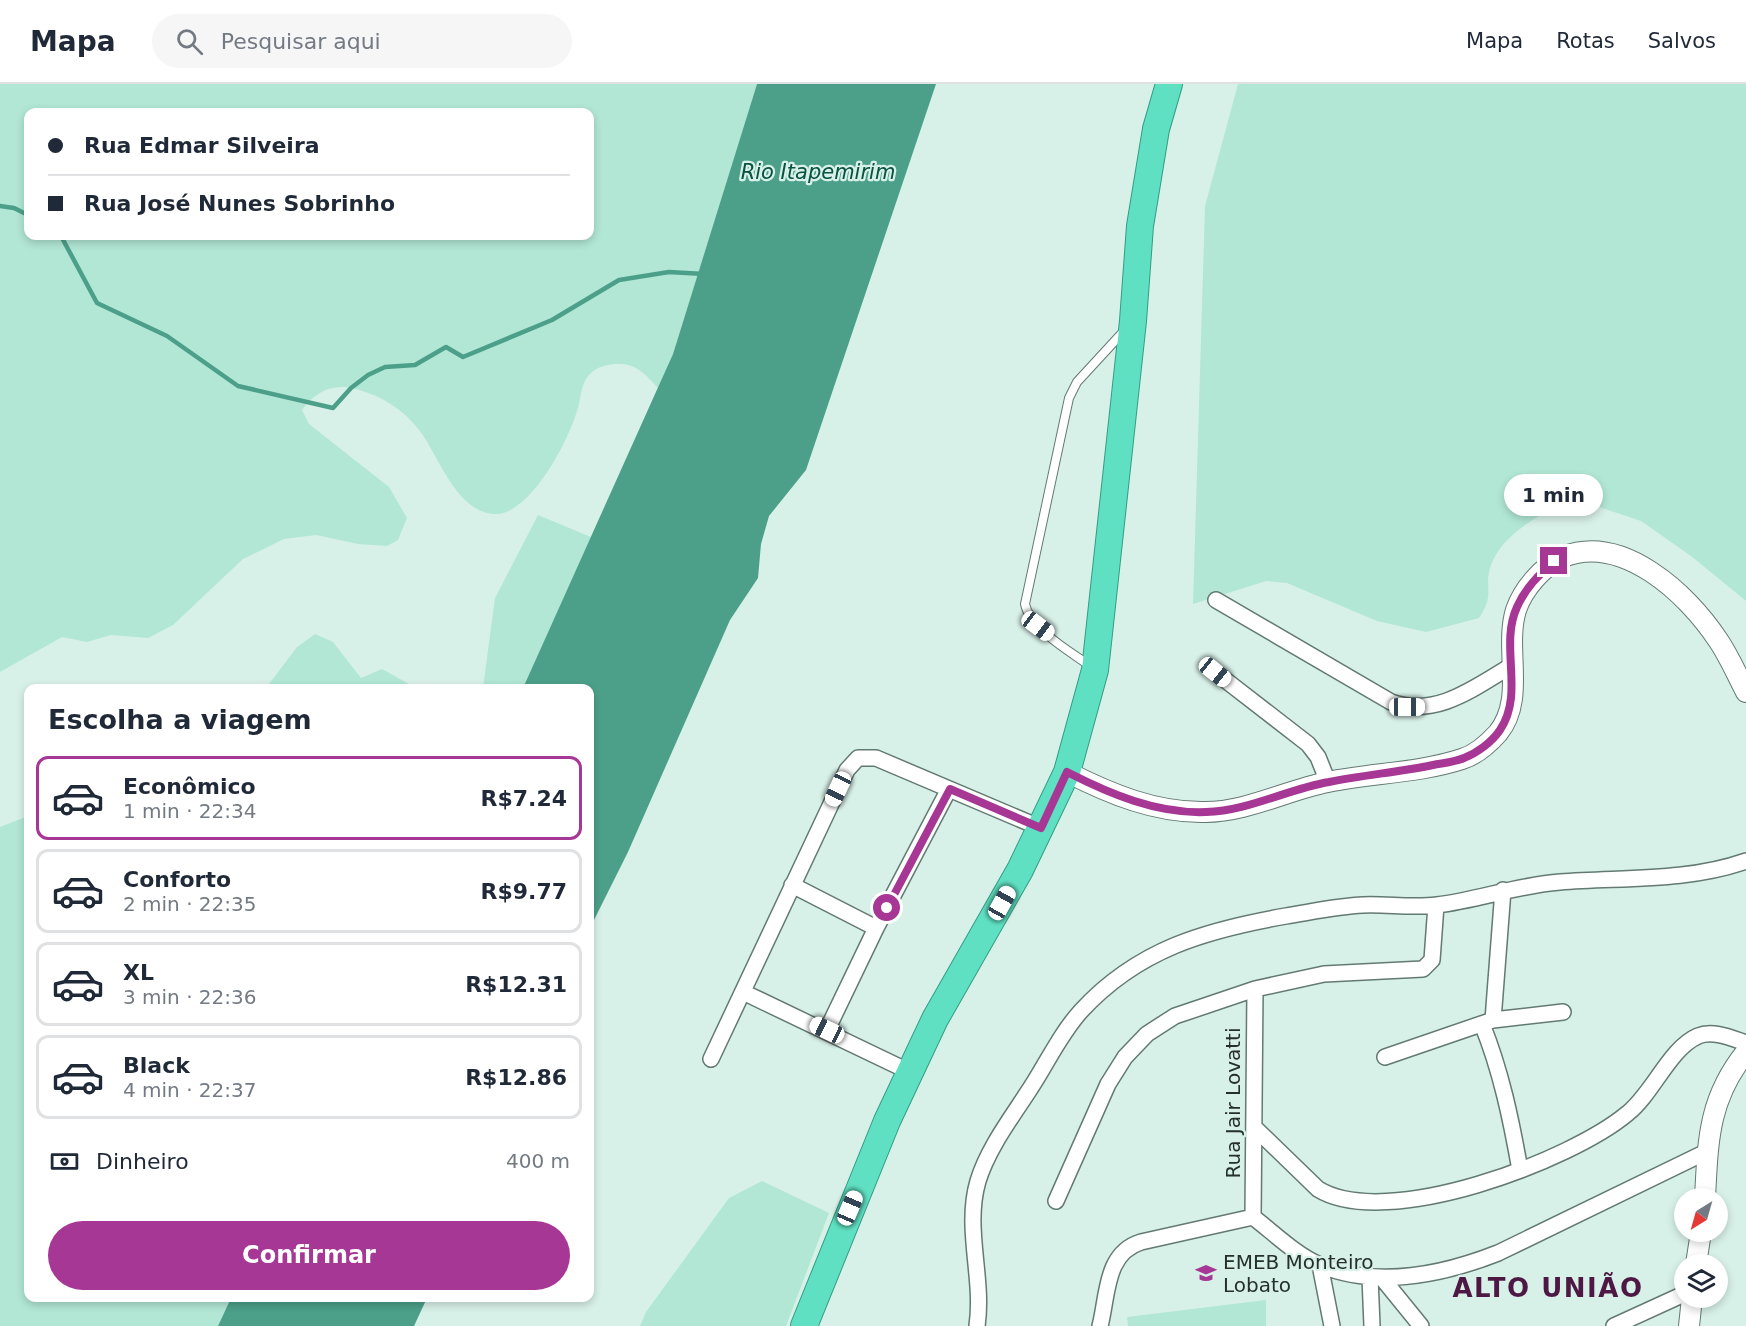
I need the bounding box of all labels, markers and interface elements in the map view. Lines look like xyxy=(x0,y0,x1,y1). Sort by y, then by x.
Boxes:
search box xyxy=(152,14,572,68)
text: Mapa xyxy=(30,25,116,58)
icon: search xyxy=(173,25,206,58)
text: Pesquisar aqui xyxy=(221,29,381,54)
text: Mapa xyxy=(1466,29,1523,53)
text: Rotas xyxy=(1556,29,1615,53)
text: Salvos xyxy=(1648,29,1716,53)
text: Rua Edmar Silveira xyxy=(84,133,320,158)
water label: Rio Itapemirim xyxy=(741,160,895,184)
text: Rua José Nunes Sobrinho xyxy=(84,191,395,216)
callout: 1 min xyxy=(1504,474,1604,516)
text: 1 min xyxy=(1522,483,1585,507)
route end xyxy=(1540,547,1567,574)
car xyxy=(1018,608,1058,644)
car xyxy=(1195,654,1235,690)
car xyxy=(1389,698,1425,716)
text: Escolha a viagem xyxy=(48,704,312,735)
car xyxy=(822,769,854,809)
icon: car xyxy=(51,771,105,825)
text: Econômico xyxy=(123,774,256,799)
text: R$7.24 xyxy=(480,786,567,811)
text: 1 min · 22:34 xyxy=(123,799,257,823)
icon: car xyxy=(51,864,105,918)
text: Conforto xyxy=(123,867,231,892)
text: R$9.77 xyxy=(480,879,567,904)
car xyxy=(985,883,1019,923)
text: 2 min · 22:35 xyxy=(123,892,257,916)
route start xyxy=(873,894,900,921)
icon: car xyxy=(51,957,105,1011)
text: XL xyxy=(123,960,154,985)
text: R$12.31 xyxy=(465,972,567,997)
text: 3 min · 22:36 xyxy=(123,985,257,1009)
car xyxy=(807,1014,847,1046)
street label: Rua Jair Lovatti xyxy=(1221,1028,1245,1178)
icon: car xyxy=(51,1050,105,1104)
text: Black xyxy=(123,1053,190,1078)
text: R$12.86 xyxy=(465,1065,567,1090)
text: 4 min · 22:37 xyxy=(123,1078,257,1102)
icon: cash xyxy=(48,1145,81,1178)
text: Dinheiro xyxy=(96,1149,189,1174)
text: 400 m xyxy=(506,1149,570,1173)
car xyxy=(835,1188,865,1228)
north arrow xyxy=(1674,1188,1728,1242)
map controls xyxy=(1674,1188,1728,1308)
button: Confirmar xyxy=(48,1221,570,1290)
place label: EMEB Monteiro Lobato xyxy=(1223,1250,1374,1297)
button: layers xyxy=(1674,1254,1728,1308)
school or university icon: EMEB Monteiro Lobato xyxy=(1194,1261,1218,1285)
district label: ALTO UNIÃO xyxy=(1452,1272,1644,1303)

